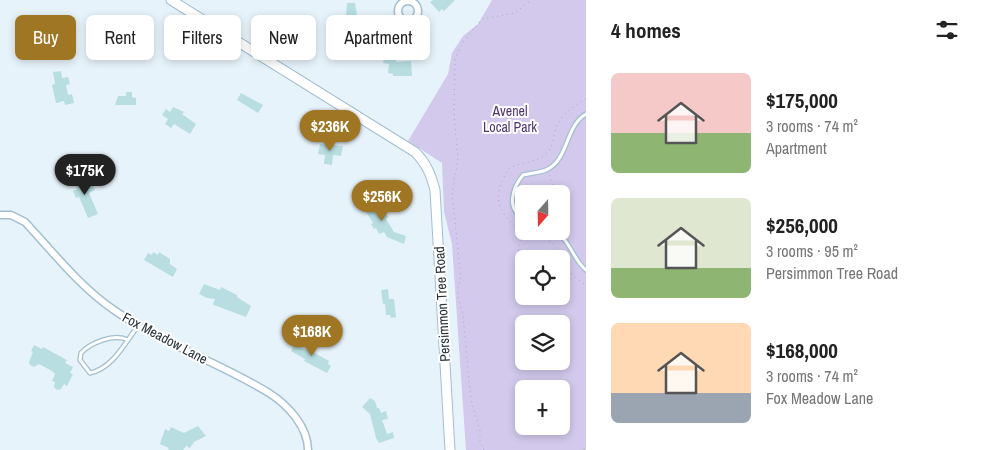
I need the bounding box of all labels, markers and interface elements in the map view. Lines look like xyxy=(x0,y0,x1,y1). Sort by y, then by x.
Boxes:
chip: Buy xyxy=(15,15,76,60)
chip: Rent xyxy=(86,15,154,60)
chip: Filters xyxy=(164,15,241,60)
chip: New xyxy=(251,15,316,60)
chip: Apartment xyxy=(326,15,430,60)
text: 4 homes xyxy=(611,16,681,45)
icon: filters xyxy=(933,16,961,44)
text: $175,000 xyxy=(766,86,838,115)
icon: home xyxy=(651,93,711,153)
park label: Avenel Local Park xyxy=(483,102,537,136)
pin: $236K xyxy=(295,110,365,152)
text: $236K xyxy=(311,115,349,137)
text: 3 rooms · 74 m² xyxy=(766,115,858,137)
text: Apartment xyxy=(766,137,827,159)
pin: $175K xyxy=(50,154,120,196)
text: $175K xyxy=(66,159,104,181)
pin: $256K xyxy=(347,180,417,222)
text: $256K xyxy=(363,185,401,207)
north arrow xyxy=(515,185,570,240)
map controls xyxy=(515,185,570,435)
text: $256,000 xyxy=(766,211,838,240)
icon: home xyxy=(651,218,711,278)
text: 3 rooms · 95 m² xyxy=(766,240,858,262)
street label: Persimmon Tree Road xyxy=(430,246,454,362)
button: locate xyxy=(515,250,570,305)
text: Persimmon Tree Road xyxy=(766,262,898,284)
street label: Fox Meadow Lane xyxy=(119,308,211,368)
pin: $168K xyxy=(277,314,347,357)
button: layers xyxy=(515,315,570,370)
text: $168K xyxy=(293,320,331,342)
text: $168,000 xyxy=(766,336,838,365)
icon: home xyxy=(651,343,711,403)
text: 3 rooms · 74 m² xyxy=(766,365,858,387)
button: + xyxy=(515,380,570,435)
text: Fox Meadow Lane xyxy=(766,387,873,409)

